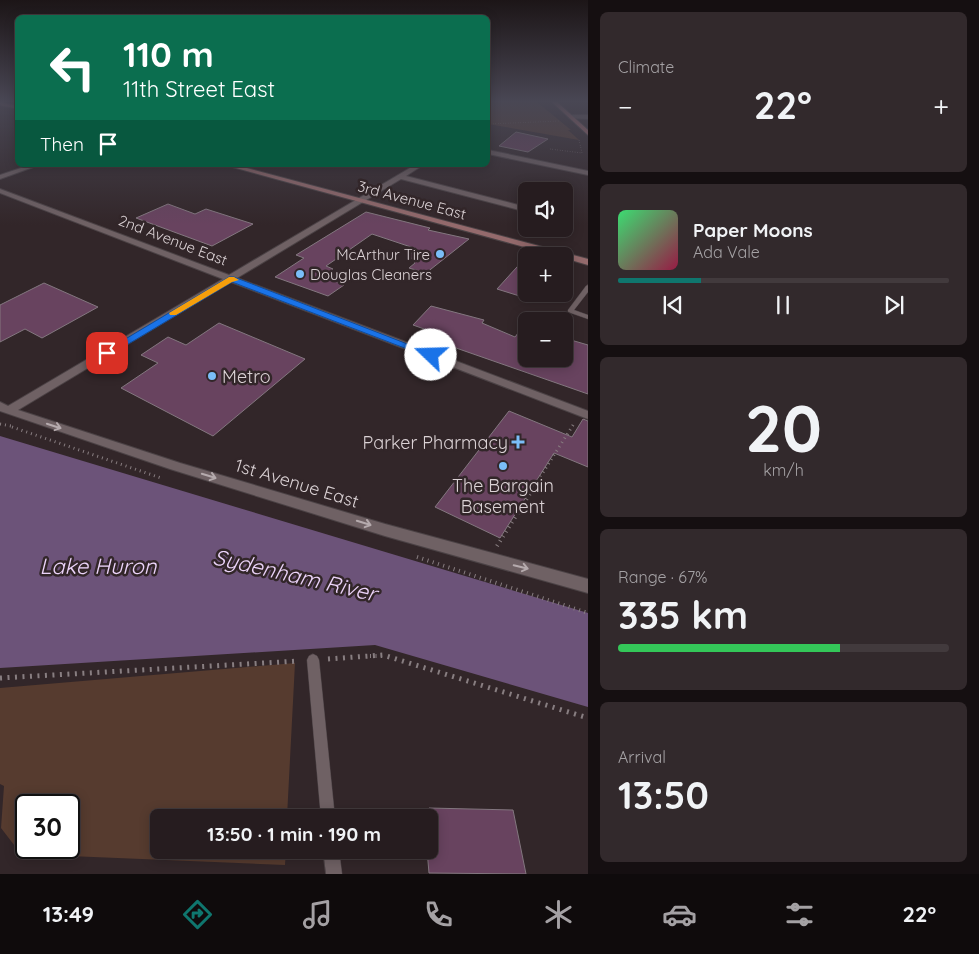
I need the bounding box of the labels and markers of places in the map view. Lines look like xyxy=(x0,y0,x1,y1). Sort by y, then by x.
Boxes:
place label: McArthur Tire xyxy=(336,245,430,264)
marker: McArthur Tire xyxy=(434,248,446,260)
place label: Douglas Cleaners xyxy=(310,265,432,284)
marker: Douglas Cleaners xyxy=(294,268,306,280)
pin xyxy=(86,332,128,374)
place label: Metro xyxy=(222,365,271,388)
marker: Metro xyxy=(206,370,218,382)
place label: Parker Pharmacy xyxy=(363,431,508,454)
marker: Parker Pharmacy xyxy=(512,436,524,448)
marker: The Bargain Basement xyxy=(497,460,509,472)
place label: The Bargain Basement xyxy=(452,474,554,518)

